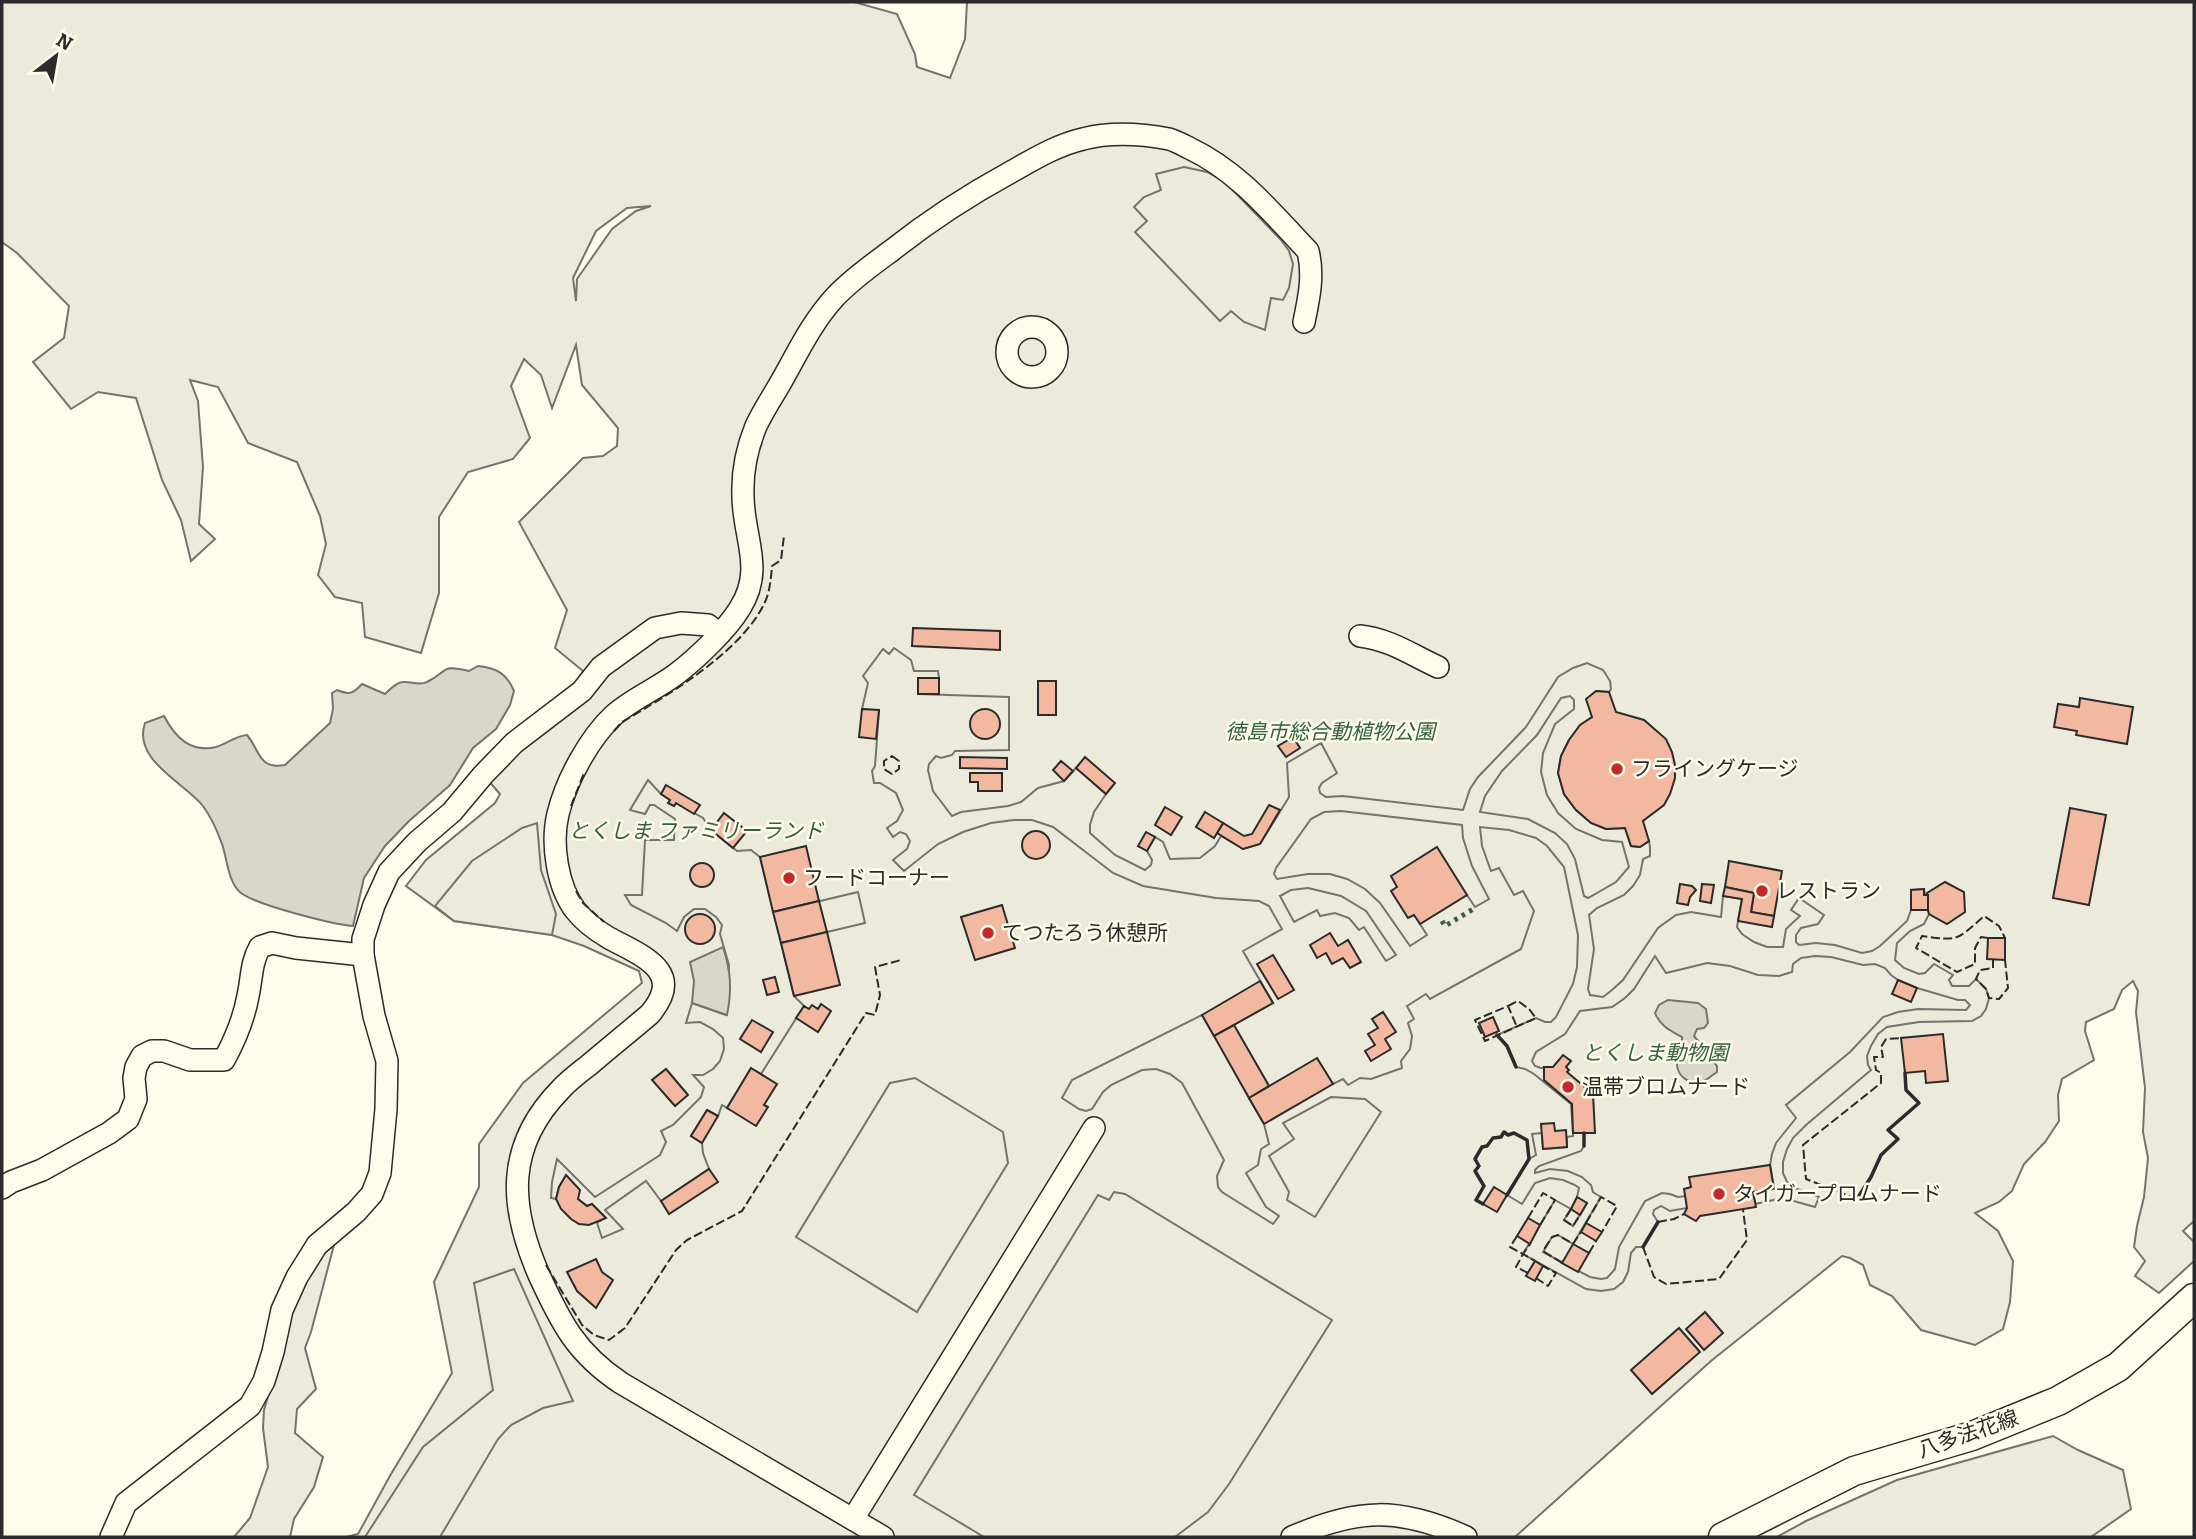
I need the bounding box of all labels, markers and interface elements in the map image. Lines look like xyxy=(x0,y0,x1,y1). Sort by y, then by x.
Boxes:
north arrow xyxy=(21,21,91,91)
text: N xyxy=(52,28,77,56)
park label: 徳島市総合動植物公園 xyxy=(1225,719,1438,745)
place label: フライングケージ xyxy=(1631,756,1799,782)
marker: フライングケージ xyxy=(1609,761,1625,777)
park label: とくしま ファミリーランド xyxy=(568,818,825,844)
place label: フードコーナー xyxy=(803,865,950,891)
marker: フードコーナー xyxy=(781,870,797,886)
place label: レストラン xyxy=(1776,878,1881,904)
marker: レストラン xyxy=(1754,883,1770,899)
place label: てつたろう休憩所 xyxy=(1002,920,1168,946)
marker: てつたろう休憩所 xyxy=(980,925,996,941)
park label: とくしま動物園 xyxy=(1582,1040,1731,1066)
place label: 温帯ブロムナード xyxy=(1582,1074,1750,1100)
marker: 温帯ブロムナード xyxy=(1560,1079,1576,1095)
place label: タイガープロムナード xyxy=(1733,1181,1942,1207)
marker: タイガープロムナード xyxy=(1711,1186,1727,1202)
street label: 八多法花線 xyxy=(1914,1405,2022,1463)

